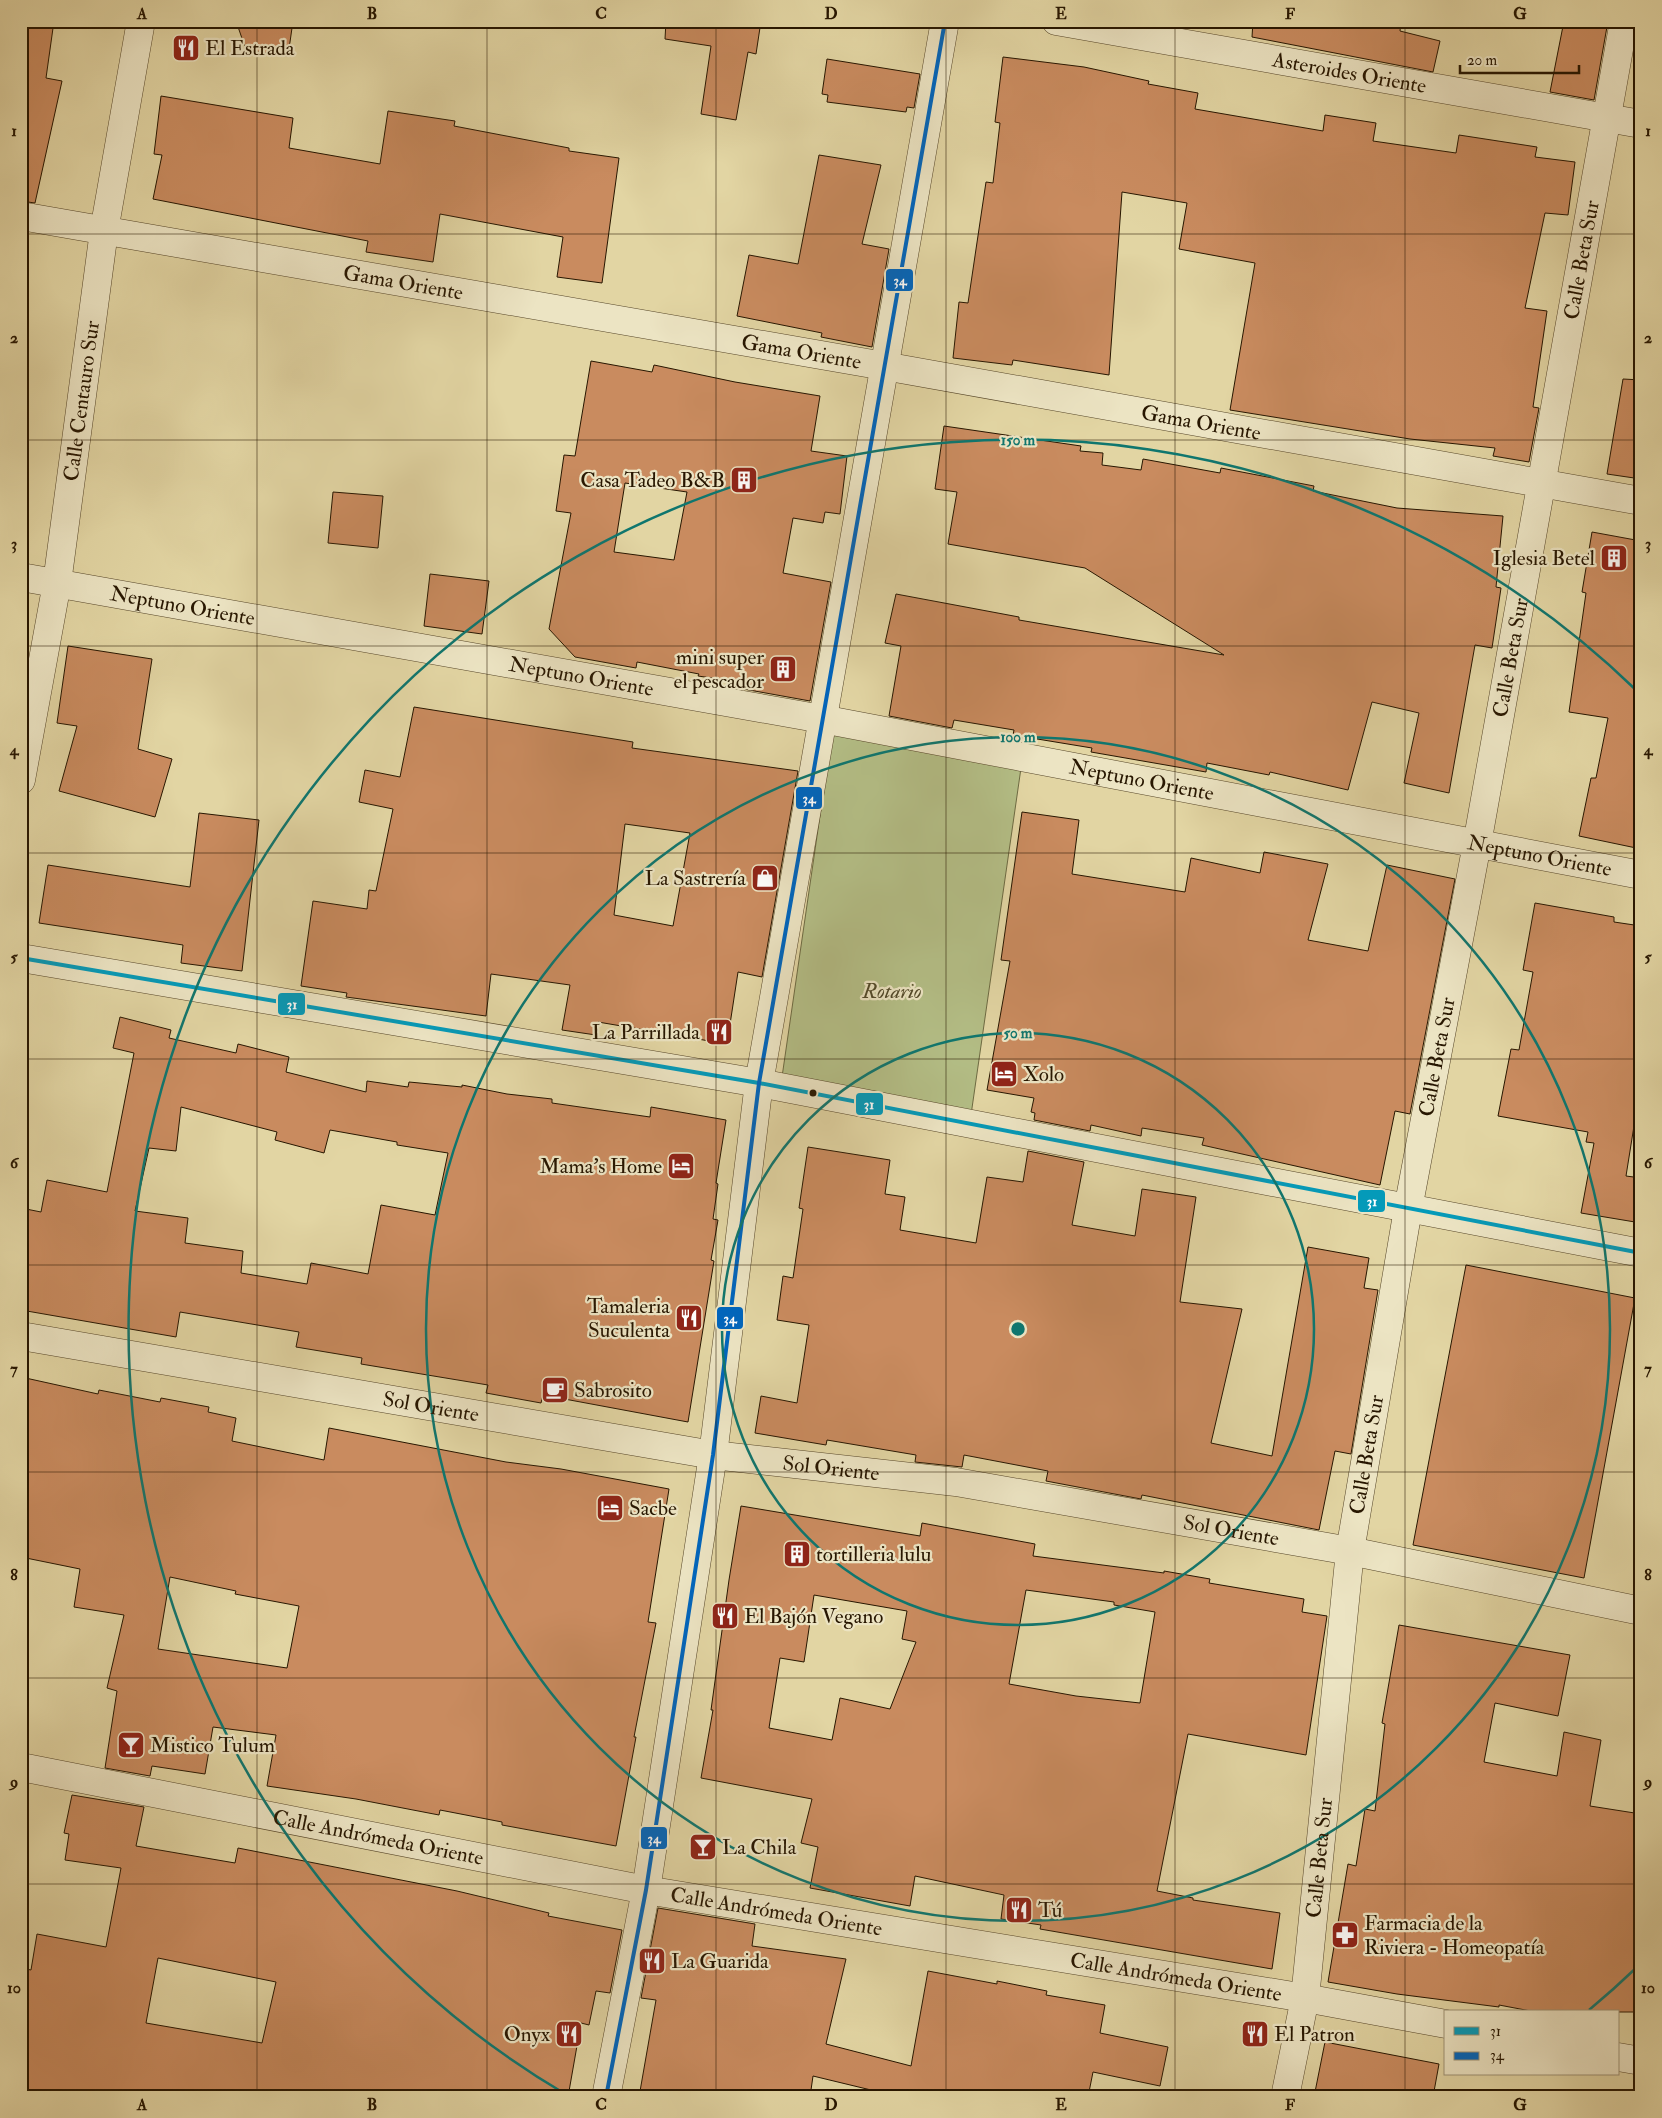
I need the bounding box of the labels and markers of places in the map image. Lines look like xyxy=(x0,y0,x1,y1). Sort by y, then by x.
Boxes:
restaurant icon: El Estrada xyxy=(171,33,201,63)
place label: El Estrada xyxy=(205,35,295,62)
building icon: Casa Tadeo B&B xyxy=(729,465,759,495)
place label: Casa Tadeo B&B xyxy=(580,467,725,494)
building icon: Iglesia Betel xyxy=(1599,543,1629,573)
place label: Iglesia Betel xyxy=(1493,545,1596,572)
place label: mini super el pescador xyxy=(673,644,764,695)
building icon: mini super el pescador xyxy=(768,654,798,684)
shop icon: La Sastrería xyxy=(750,863,780,893)
place label: La Sastrería xyxy=(645,865,746,892)
restaurant icon: La Parrillada xyxy=(704,1017,734,1047)
place label: La Parrillada xyxy=(592,1019,700,1046)
hotel icon: Xolo xyxy=(989,1059,1019,1089)
place label: Xolo xyxy=(1023,1061,1064,1088)
unlabelled marker xyxy=(808,1088,818,1098)
hotel icon: Mama's Home xyxy=(666,1151,696,1181)
place label: Mama's Home xyxy=(540,1153,662,1180)
place label: Tamaleria Suculenta xyxy=(587,1293,670,1344)
restaurant icon: Tamaleria Suculenta xyxy=(674,1303,704,1333)
centre of rings xyxy=(1009,1320,1027,1338)
cafe icon: Sabrosito xyxy=(540,1375,570,1405)
place label: Sabrosito xyxy=(574,1377,652,1404)
hotel icon: Sacbe xyxy=(595,1493,625,1523)
place label: Sacbe xyxy=(629,1495,677,1522)
building icon: tortilleria lulu xyxy=(782,1539,812,1569)
place label: tortilleria lulu xyxy=(816,1541,931,1568)
restaurant icon: El Bajón Vegano xyxy=(710,1601,740,1631)
place label: El Bajón Vegano xyxy=(744,1603,883,1630)
bar icon: Mistico Tulum xyxy=(116,1730,146,1760)
place label: Mistico Tulum xyxy=(150,1732,275,1759)
bar icon: La Chila xyxy=(688,1832,718,1862)
place label: La Chila xyxy=(722,1834,797,1861)
restaurant icon: Tú xyxy=(1004,1895,1034,1925)
place label: Tú xyxy=(1038,1897,1062,1924)
place label: Farmacia de la Riviera - Homeopatía xyxy=(1364,1910,1545,1961)
pharmacy icon: Farmacia de la Riviera - Homeopatía xyxy=(1330,1920,1360,1950)
restaurant icon: La Guarida xyxy=(637,1946,667,1976)
place label: La Guarida xyxy=(671,1948,769,1975)
restaurant icon: Onyx xyxy=(554,2019,584,2049)
restaurant icon: El Patron xyxy=(1240,2019,1270,2049)
place label: Onyx xyxy=(504,2021,551,2048)
place label: El Patron xyxy=(1274,2021,1355,2048)

